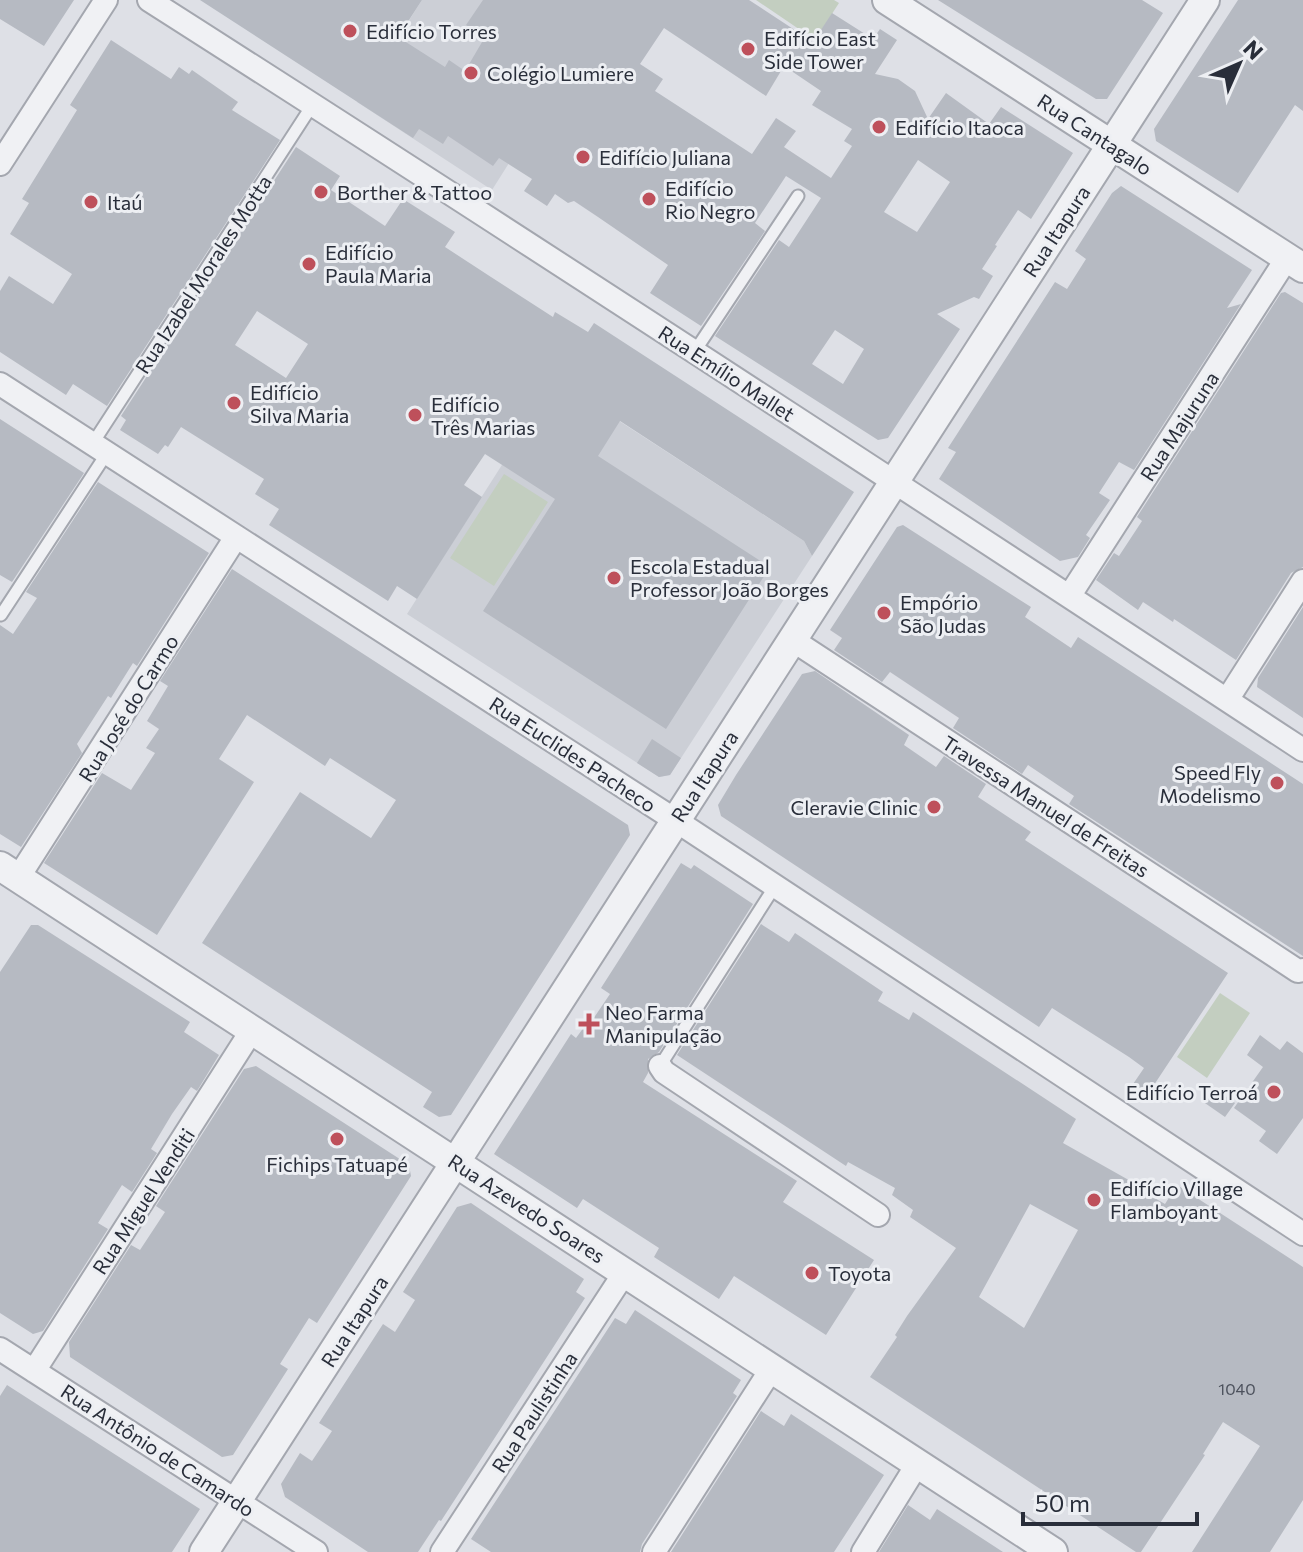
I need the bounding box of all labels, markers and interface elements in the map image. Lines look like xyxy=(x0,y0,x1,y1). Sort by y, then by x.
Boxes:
place label: Edifício Torres xyxy=(366,19,497,43)
marker: Edifício Torres xyxy=(341,22,359,40)
north arrow xyxy=(1199,24,1279,104)
place label: Edifício East Side Tower xyxy=(764,26,876,73)
text: N xyxy=(1238,34,1269,65)
marker: Edifício East Side Tower xyxy=(739,40,757,58)
place label: Colégio Lumiere xyxy=(487,61,634,85)
marker: Colégio Lumiere xyxy=(462,64,480,82)
street label: Rua Cantagalo xyxy=(1033,88,1157,180)
place label: Edifício Itaoca xyxy=(895,115,1024,139)
marker: Edifício Itaoca xyxy=(870,118,888,136)
place label: Edifício Juliana xyxy=(599,145,731,169)
marker: Edifício Juliana xyxy=(574,148,592,166)
street label: Rua Izabel Morales Motta xyxy=(130,170,276,378)
place label: Edifício Rio Negro xyxy=(665,176,755,223)
place label: Borther & Tattoo xyxy=(337,180,492,204)
street label: Rua Itapura xyxy=(1018,181,1094,281)
marker: Borther & Tattoo xyxy=(312,183,330,201)
place label: Itaú xyxy=(107,190,142,214)
marker: Edifício Rio Negro xyxy=(640,190,658,208)
marker: Itaú xyxy=(82,193,100,211)
place label: Edifício Paula Maria xyxy=(325,240,432,287)
marker: Edifício Paula Maria xyxy=(300,255,318,273)
street label: Rua Emílio Mallet xyxy=(654,320,800,426)
street label: Rua Majuruna xyxy=(1135,367,1223,485)
place label: Edifício Silva Maria xyxy=(250,380,349,427)
place label: Edifício Três Marias xyxy=(431,392,535,439)
marker: Edifício Silva Maria xyxy=(225,394,243,412)
marker: Edifício Três Marias xyxy=(406,406,424,424)
place label: Escola Estadual Professor João Borges xyxy=(630,554,829,601)
marker: Escola Estadual Professor João Borges xyxy=(605,569,623,587)
place label: Empório São Judas xyxy=(900,590,986,637)
marker: Empório São Judas xyxy=(875,604,893,622)
street label: Rua José do Carmo xyxy=(73,630,183,786)
street label: Rua Euclides Pacheco xyxy=(485,691,661,817)
street label: Rua Itapura xyxy=(666,726,742,826)
street label: Travessa Manuel de Freitas xyxy=(938,730,1154,882)
place label: Speed Fly Modelismo xyxy=(1159,760,1261,807)
marker: Speed Fly Modelismo xyxy=(1268,774,1286,792)
place label: Cleravie Clinic xyxy=(790,795,918,819)
marker: Cleravie Clinic xyxy=(925,798,943,816)
place label: Neo Farma Manipulação xyxy=(605,1000,722,1047)
marker: Neo Farma Manipulação xyxy=(580,1015,598,1033)
place label: Edifício Terroá xyxy=(1126,1080,1258,1104)
marker: Edifício Terroá xyxy=(1265,1083,1283,1101)
street label: Rua Miguel Venditi xyxy=(87,1124,199,1278)
marker: Fichips Tatuapé xyxy=(328,1130,346,1148)
street label: Rua Azevedo Soares xyxy=(444,1148,610,1268)
place label: Fichips Tatuapé xyxy=(266,1152,408,1176)
place label: Edifício Village Flamboyant xyxy=(1110,1176,1243,1223)
marker: Edifício Village Flamboyant xyxy=(1085,1191,1103,1209)
place label: Toyota xyxy=(828,1261,891,1285)
marker: Toyota xyxy=(803,1264,821,1282)
street label: Rua Itapura xyxy=(316,1271,392,1371)
street label: Rua Paulistinha xyxy=(486,1347,582,1477)
street label: Rua Antônio de Camardo xyxy=(57,1379,259,1521)
house number: 1040 xyxy=(1218,1379,1256,1398)
scale bar xyxy=(1023,1476,1197,1526)
text: 50 m xyxy=(1035,1488,1090,1517)

